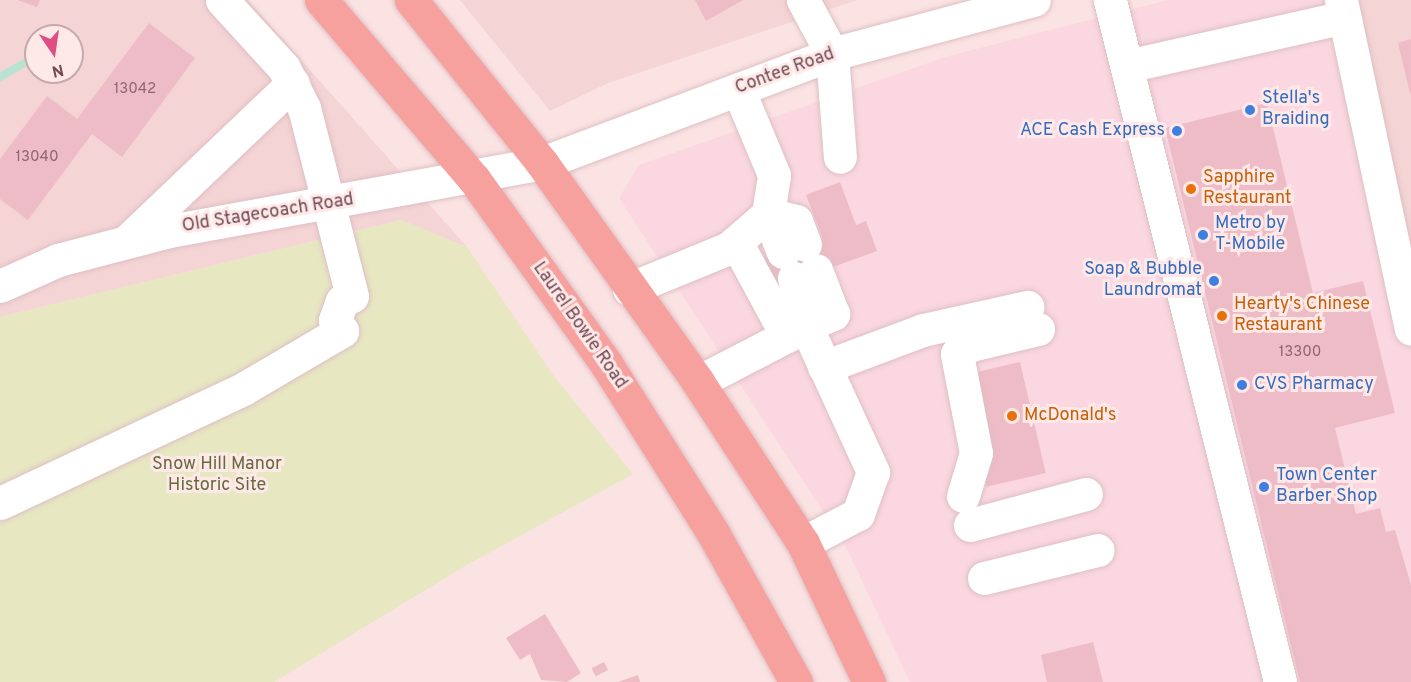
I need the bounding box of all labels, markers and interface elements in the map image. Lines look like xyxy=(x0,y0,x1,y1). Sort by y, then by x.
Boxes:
north arrow xyxy=(24,24,84,84)
street label: Contee Road xyxy=(733,44,837,100)
text: N xyxy=(50,59,65,81)
house number: 13042 xyxy=(114,81,156,99)
place label: Stella's Braiding xyxy=(1262,89,1330,132)
marker: Stella's Braiding xyxy=(1243,103,1257,117)
place label: ACE Cash Express xyxy=(1020,120,1165,142)
marker: ACE Cash Express xyxy=(1170,124,1184,138)
house number: 13040 xyxy=(15,149,59,167)
place label: Sapphire Restaurant xyxy=(1203,168,1292,210)
marker: Sapphire Restaurant xyxy=(1184,182,1198,196)
street label: Old Stagecoach Road xyxy=(181,190,355,238)
place label: Metro by T-Mobile xyxy=(1215,214,1285,256)
marker: Metro by T-Mobile xyxy=(1196,228,1210,242)
street label: Laurel Bowie Road xyxy=(527,258,631,394)
place label: Soap & Bubble Laundromat xyxy=(1084,260,1202,302)
marker: Soap & Bubble Laundromat xyxy=(1207,274,1221,288)
place label: Hearty's Chinese Restaurant xyxy=(1234,295,1370,338)
marker: Hearty's Chinese Restaurant xyxy=(1215,309,1229,323)
house number: 13300 xyxy=(1279,344,1321,362)
place label: CVS Pharmacy xyxy=(1254,374,1374,396)
marker: CVS Pharmacy xyxy=(1235,378,1249,392)
place label: McDonald's xyxy=(1024,405,1116,427)
marker: McDonald's xyxy=(1005,409,1019,423)
park label: Snow Hill Manor Historic Site xyxy=(152,455,282,498)
place label: Town Center Barber Shop xyxy=(1276,466,1377,508)
marker: Town Center Barber Shop xyxy=(1257,480,1271,494)

